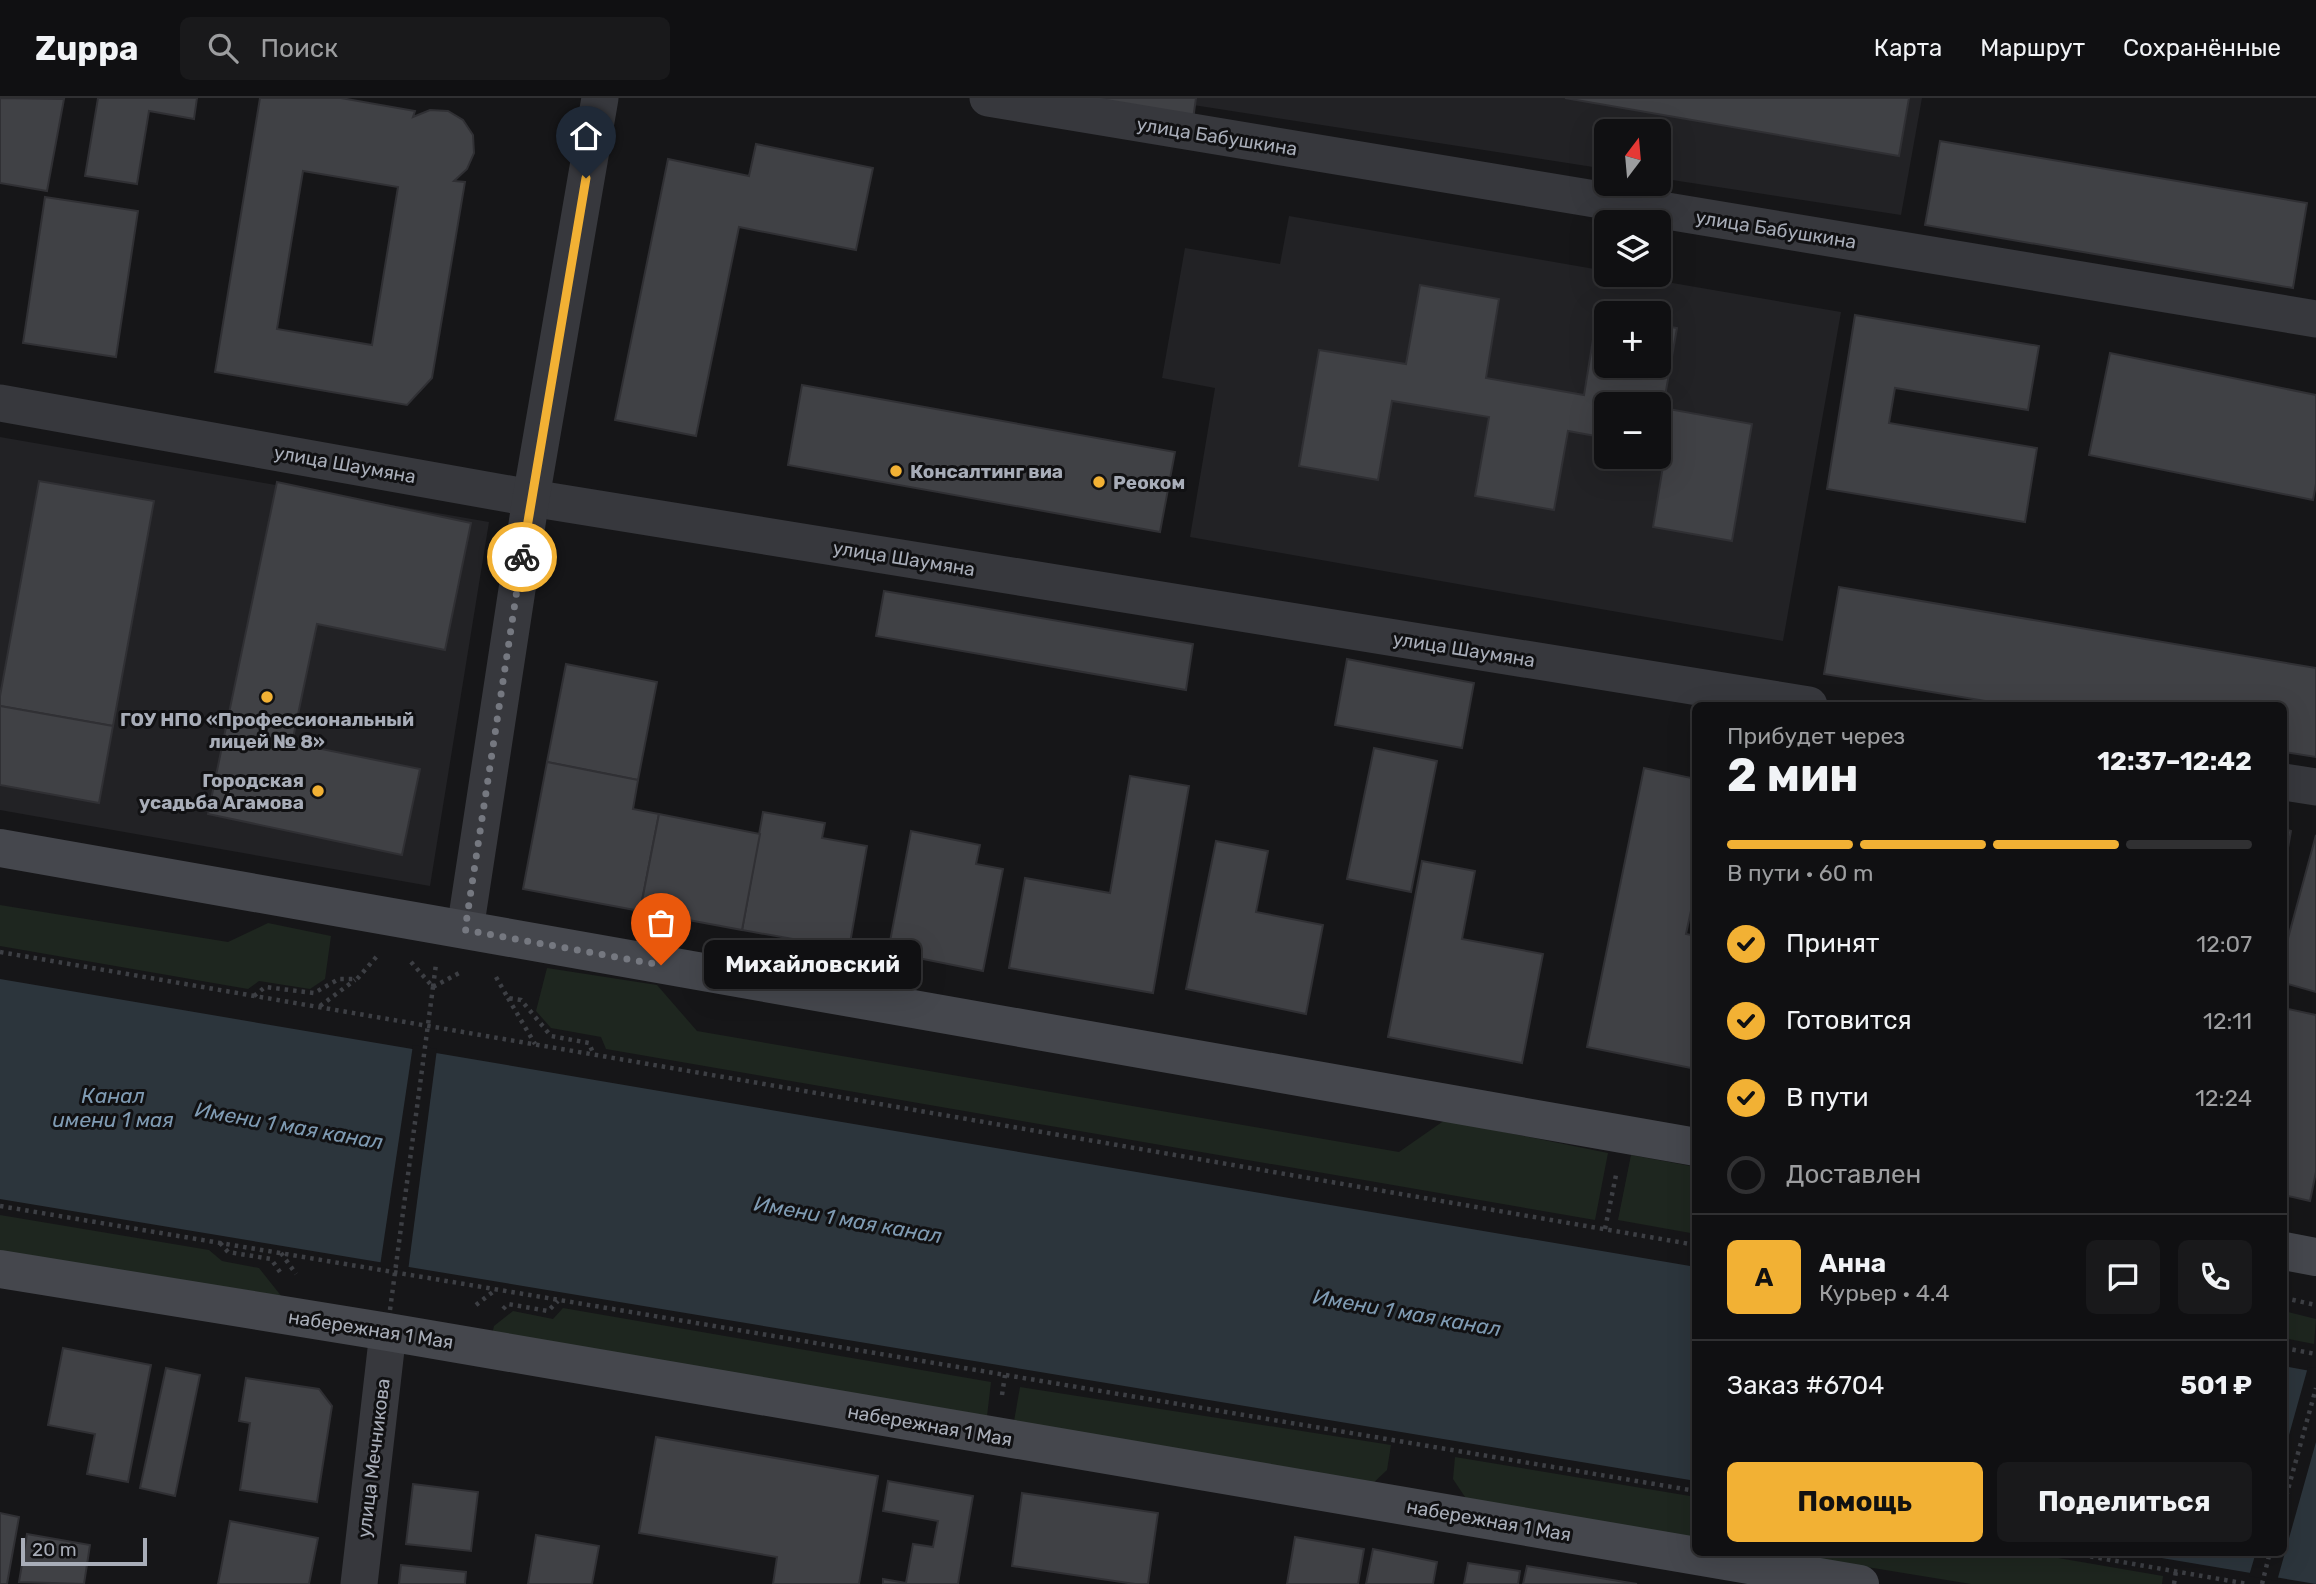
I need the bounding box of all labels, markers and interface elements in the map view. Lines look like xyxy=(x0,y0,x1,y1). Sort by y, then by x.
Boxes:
search box xyxy=(180,17,670,80)
text: Zuppa xyxy=(35,29,138,68)
icon: search xyxy=(204,29,242,67)
text: Поиск xyxy=(260,33,338,64)
text: Карта xyxy=(1874,34,1942,62)
text: Маршрут xyxy=(1980,34,2085,62)
text: Сохранённые xyxy=(2123,34,2281,62)
pin xyxy=(556,106,616,178)
street label: улица Бабушкина xyxy=(1135,112,1299,161)
icon: home xyxy=(567,117,605,155)
north arrow xyxy=(1594,119,1671,196)
map controls xyxy=(1594,119,1671,469)
street label: улица Бабушкина xyxy=(1694,205,1858,254)
button: layers xyxy=(1594,210,1671,287)
button: + xyxy=(1594,301,1671,378)
button: − xyxy=(1594,392,1671,469)
street label: улица Шаумяна xyxy=(272,441,418,488)
place label: Консалтинг виа xyxy=(910,460,1063,483)
marker: Консалтинг виа xyxy=(888,463,904,479)
place label: Реоком xyxy=(1113,471,1185,494)
marker: Реоком xyxy=(1091,474,1107,490)
courier xyxy=(487,522,557,592)
street label: улица Шаумяна xyxy=(831,536,977,581)
icon: bike xyxy=(503,538,541,576)
street label: улица Шаумяна xyxy=(1391,627,1537,672)
marker: ГОУ НПО «Профессиональный лицей № 8» xyxy=(259,689,275,705)
place label: ГОУ НПО «Профессиональный лицей № 8» xyxy=(120,708,414,753)
text: Прибудет через xyxy=(1727,722,1905,750)
text: 12:37–12:42 xyxy=(2097,746,2252,777)
text: 2 мин xyxy=(1727,748,1859,803)
place label: Городская усадьба Агамова xyxy=(139,769,304,814)
marker: Городская усадьба Агамова xyxy=(310,783,326,799)
text: В пути · 60 m xyxy=(1727,859,1873,887)
pin xyxy=(631,893,691,965)
icon: bag xyxy=(642,904,680,942)
icon: check xyxy=(1727,925,1765,963)
text: Принят xyxy=(1786,928,1879,959)
text: 12:07 xyxy=(2196,930,2252,958)
callout: Михайловский xyxy=(703,940,920,990)
text: Михайловский xyxy=(725,950,900,978)
icon: check xyxy=(1727,1002,1765,1040)
text: Готовится xyxy=(1786,1005,1912,1036)
text: 12:11 xyxy=(2203,1007,2252,1035)
icon: check xyxy=(1727,1079,1765,1117)
text: В пути xyxy=(1786,1082,1869,1113)
water label: Канал имени 1 мая xyxy=(52,1083,174,1132)
text: 12:24 xyxy=(2195,1084,2252,1112)
water label: Имени 1 мая канал xyxy=(193,1097,385,1154)
text: Доставлен xyxy=(1786,1159,1921,1190)
water label: Имени 1 мая канал xyxy=(752,1191,944,1248)
button: chat xyxy=(2086,1240,2160,1314)
button: phone xyxy=(2178,1240,2252,1314)
text: Анна xyxy=(1819,1248,1886,1279)
text: А xyxy=(1755,1262,1773,1293)
text: Курьер · 4.4 xyxy=(1819,1279,1950,1307)
water label: Имени 1 мая канал xyxy=(1311,1284,1503,1341)
street label: набережная 1 Мая xyxy=(287,1305,455,1354)
text: Заказ #6704 xyxy=(1727,1370,1884,1401)
text: 501 ₽ xyxy=(2180,1370,2252,1401)
street label: улица Мечникова xyxy=(352,1377,395,1539)
street label: набережная 1 Мая xyxy=(846,1400,1014,1451)
button: Помощь xyxy=(1727,1462,1983,1542)
button: Поделиться xyxy=(1997,1462,2252,1542)
street label: набережная 1 Мая xyxy=(1405,1495,1573,1546)
scale bar xyxy=(21,1535,147,1567)
text: 20 m xyxy=(32,1538,77,1561)

